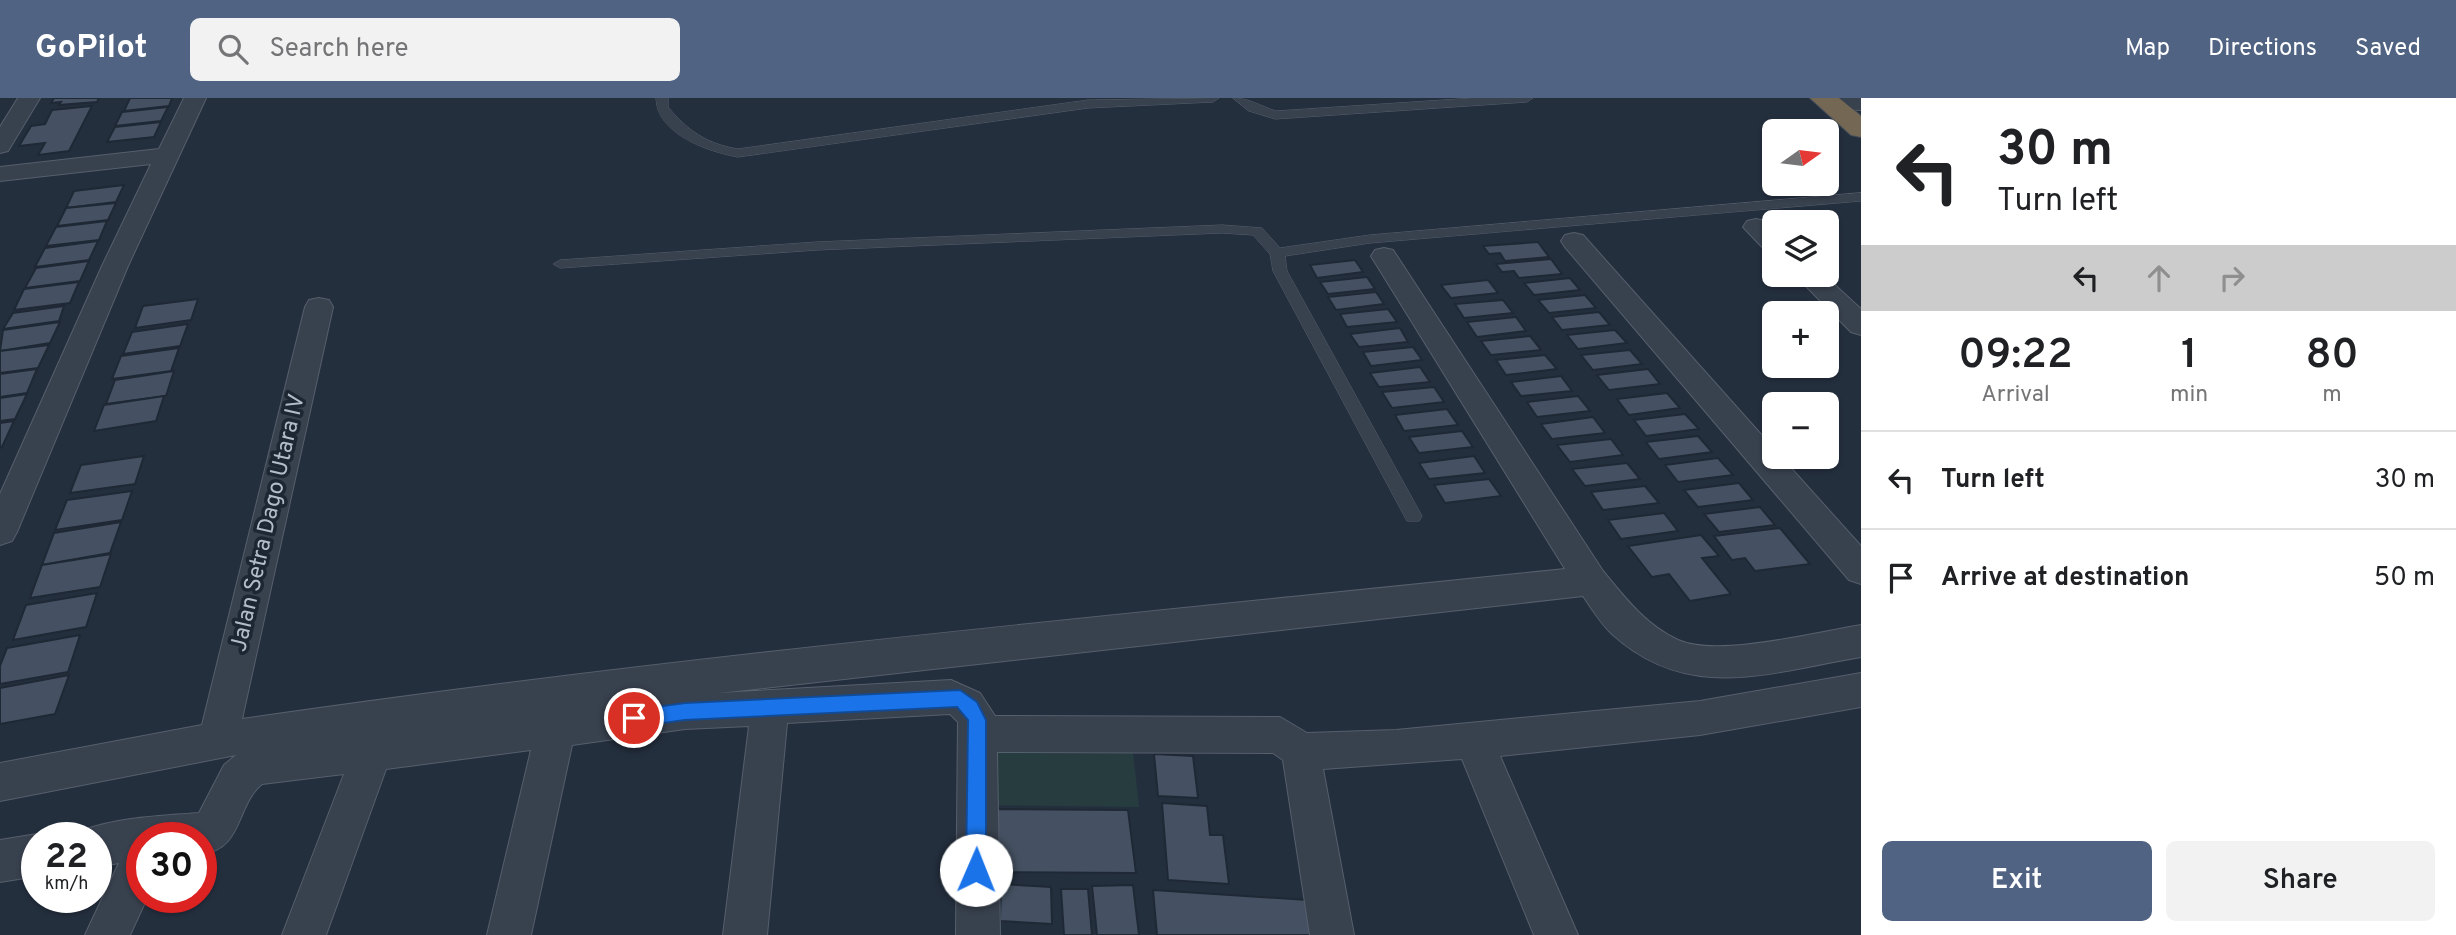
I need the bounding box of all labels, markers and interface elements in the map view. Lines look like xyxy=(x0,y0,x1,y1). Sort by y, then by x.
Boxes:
search box xyxy=(190,18,680,81)
text: GoPilot xyxy=(35,28,148,70)
icon: search xyxy=(214,30,252,68)
text: Search here xyxy=(270,33,408,66)
text: Map xyxy=(2125,34,2170,64)
text: Directions xyxy=(2208,34,2317,64)
text: Saved xyxy=(2355,34,2421,64)
north arrow xyxy=(1762,119,1839,196)
map controls xyxy=(1762,119,1839,469)
text: 30 m xyxy=(1997,121,2113,183)
icon: left xyxy=(1882,126,1973,217)
text: Turn left xyxy=(1997,182,2118,222)
button: layers xyxy=(1762,210,1839,287)
icon: left xyxy=(2067,259,2105,297)
icon: ahead xyxy=(2140,259,2178,297)
icon: right xyxy=(2213,259,2251,297)
button: + xyxy=(1762,301,1839,378)
text: 09:22 xyxy=(1958,330,2073,383)
text: 1 xyxy=(2181,330,2197,383)
text: 80 xyxy=(2306,330,2359,383)
text: Arrival xyxy=(1981,381,2050,410)
text: min xyxy=(2170,381,2208,410)
text: m xyxy=(2322,381,2342,410)
street label: Jalan Setra Dago Utara IV xyxy=(225,391,313,655)
button: − xyxy=(1762,392,1839,469)
icon: left xyxy=(1882,461,1920,499)
text: Turn left xyxy=(1941,464,2045,497)
text: 30 m xyxy=(2375,464,2435,497)
icon: arrive xyxy=(1882,559,1920,597)
text: Arrive at destination xyxy=(1941,562,2189,595)
text: 50 m xyxy=(2374,562,2435,595)
pin xyxy=(604,688,664,748)
icon: arrive xyxy=(615,699,653,737)
speed limit sign: 30 xyxy=(126,822,217,913)
position arrow xyxy=(939,833,1013,907)
text: 22 xyxy=(45,836,88,880)
button: Exit xyxy=(1882,841,2152,921)
button: Share xyxy=(2166,841,2435,921)
text: km/h xyxy=(45,873,88,896)

